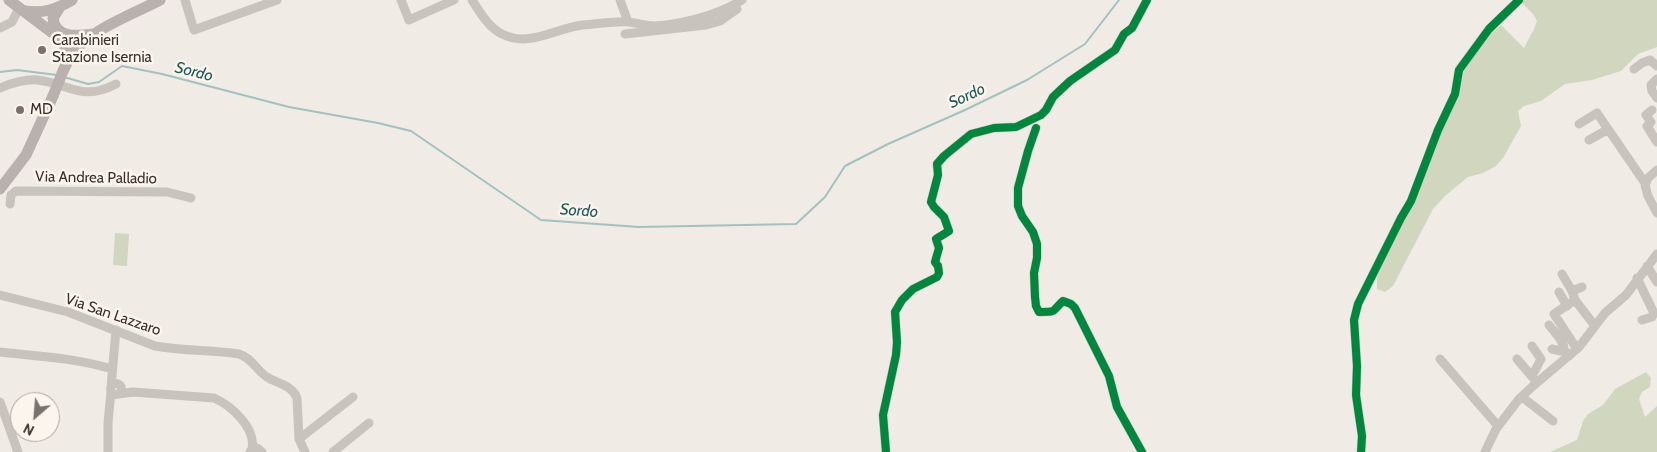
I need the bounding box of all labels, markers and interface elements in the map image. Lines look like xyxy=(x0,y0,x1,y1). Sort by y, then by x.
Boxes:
place label: Carabinieri Stazione Isernia xyxy=(52,32,152,67)
marker: Carabinieri Stazione Isernia xyxy=(36,44,48,56)
water label: Sordo xyxy=(173,58,215,86)
water label: Sordo xyxy=(946,79,988,113)
place label: MD xyxy=(30,101,53,119)
marker: MD xyxy=(14,104,26,116)
street label: Via Andrea Palladio xyxy=(35,168,157,188)
water label: Sordo xyxy=(559,200,599,222)
street label: Via San Lazzaro xyxy=(63,290,163,340)
north arrow xyxy=(10,392,60,442)
text: N xyxy=(20,419,37,440)

